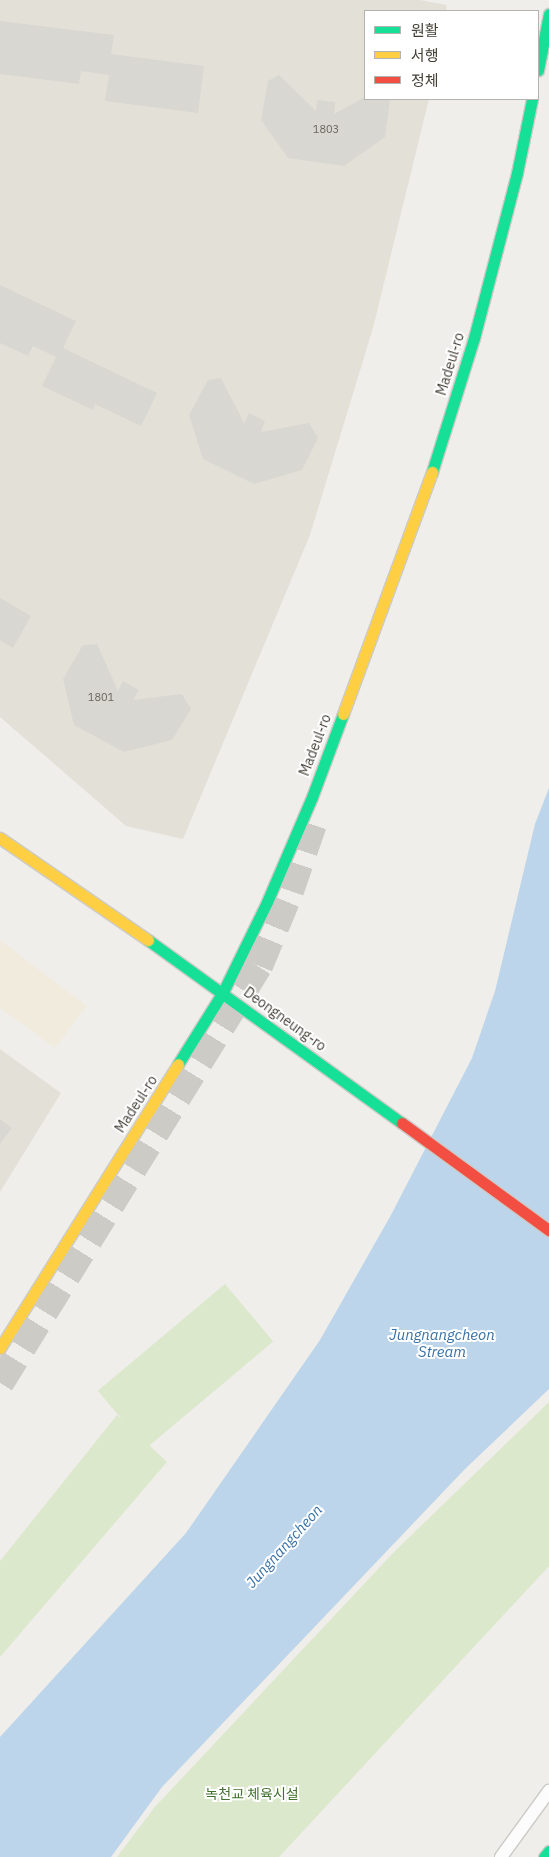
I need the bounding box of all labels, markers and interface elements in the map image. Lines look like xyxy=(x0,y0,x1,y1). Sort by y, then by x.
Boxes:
legend xyxy=(364,10,539,100)
text: 원활 xyxy=(411,21,439,40)
text: 서행 xyxy=(411,46,439,65)
text: 정체 xyxy=(411,71,439,90)
house number: 1803 xyxy=(313,122,339,136)
street label: Madeul-ro xyxy=(432,331,468,397)
house number: 1801 xyxy=(88,690,114,704)
street label: Madeul-ro xyxy=(296,712,334,778)
street label: Deongneung-ro xyxy=(241,983,329,1055)
street label: Madeul-ro xyxy=(111,1072,161,1136)
water label: Jungnangcheon Stream xyxy=(389,1325,495,1360)
water label: Jungnangcheon xyxy=(242,1501,326,1591)
park label: 녹천교 체육시설 xyxy=(205,1786,299,1802)

